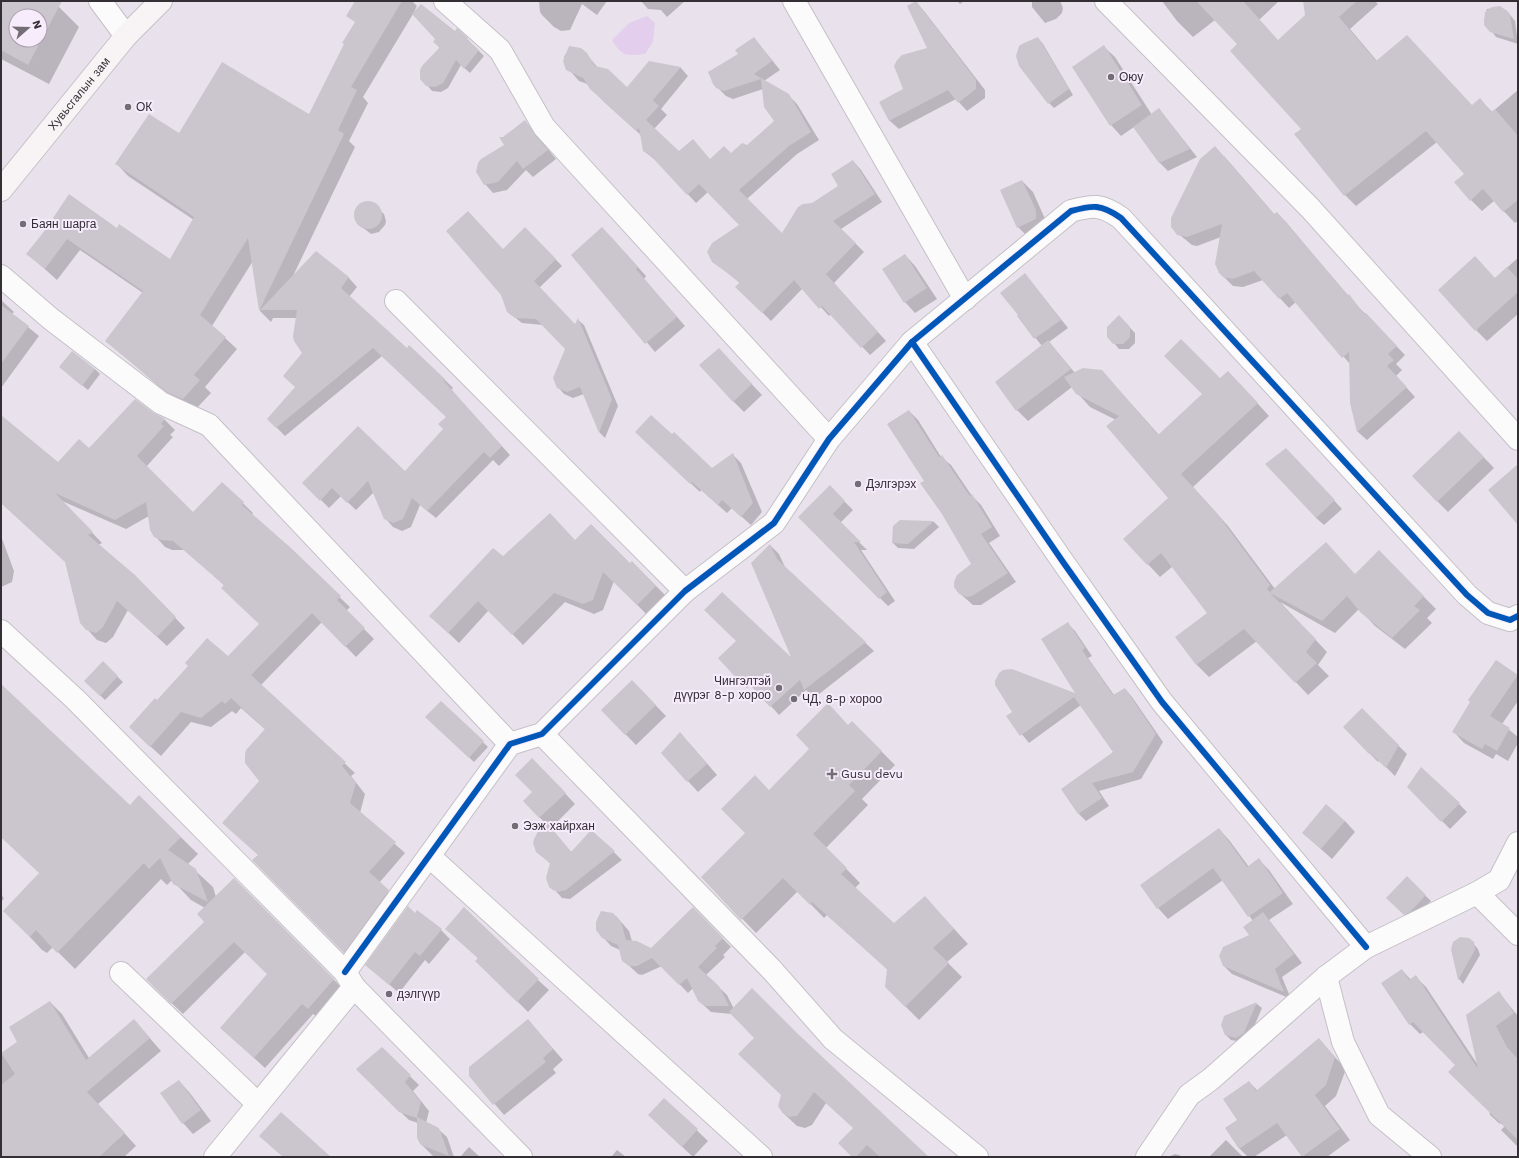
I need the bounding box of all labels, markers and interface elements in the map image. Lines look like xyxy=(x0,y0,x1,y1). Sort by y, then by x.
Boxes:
north arrow xyxy=(8,8,48,48)
text: N xyxy=(29,19,44,31)
street label: Хувьсгалын зам xyxy=(45,54,113,133)
place label: Оюу xyxy=(1119,70,1143,84)
marker: Оюу xyxy=(1106,72,1116,82)
place label: ОК xyxy=(136,100,152,114)
marker: ОК xyxy=(123,102,133,112)
place label: Баян шарга xyxy=(31,217,97,231)
marker: Баян шарга xyxy=(18,219,28,229)
place label: Дэлгэрэх xyxy=(866,477,916,491)
marker: Дэлгэрэх xyxy=(853,479,863,489)
place label: Чингэлтэй дүүрэг 8-р хороо xyxy=(674,674,771,702)
marker: Чингэлтэй дүүрэг 8-р хороо xyxy=(774,683,784,693)
place label: ЧД, 8-р хороо xyxy=(802,692,883,706)
marker: ЧД, 8-р хороо xyxy=(789,694,799,704)
place label: Gusu devu xyxy=(841,767,903,781)
marker: Gusu devu xyxy=(826,768,838,780)
place label: Ээж хайрхан xyxy=(523,819,595,833)
marker: Ээж хайрхан xyxy=(510,821,520,831)
place label: дэлгүүр xyxy=(397,987,440,1001)
marker: дэлгүүр xyxy=(384,989,394,999)

